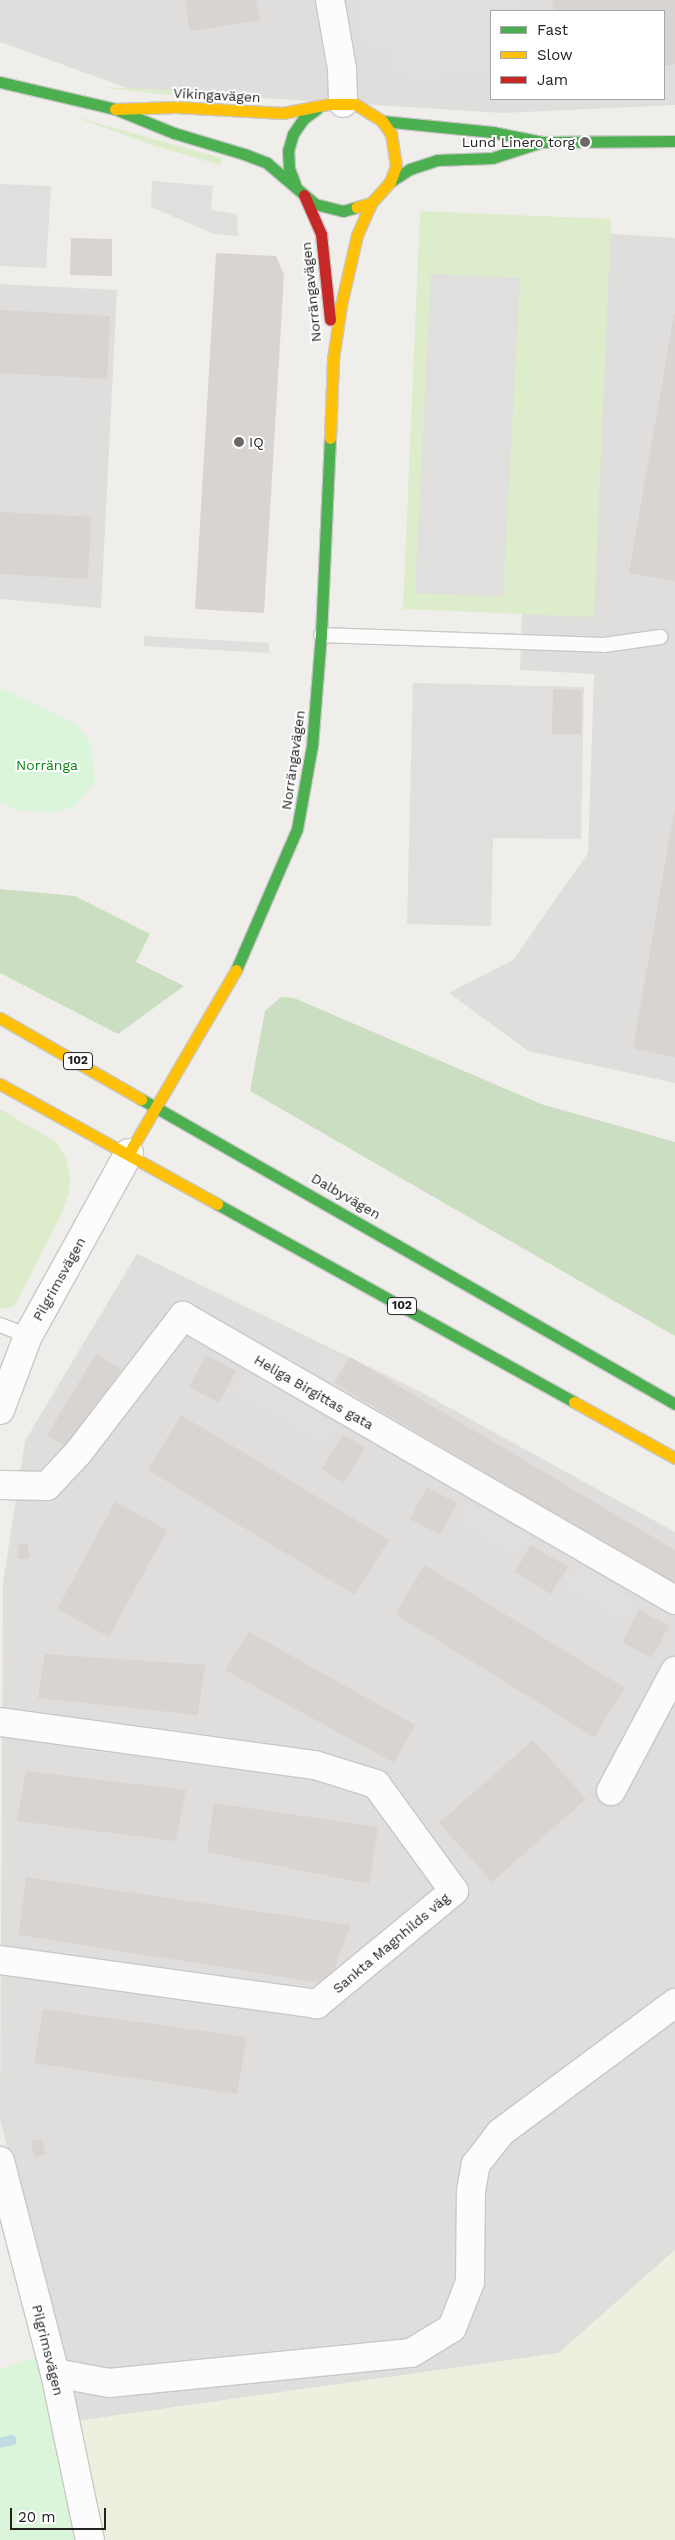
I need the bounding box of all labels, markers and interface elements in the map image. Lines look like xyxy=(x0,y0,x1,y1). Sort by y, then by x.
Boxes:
legend xyxy=(490,10,665,100)
text: Fast xyxy=(537,21,568,39)
text: Slow xyxy=(537,46,573,64)
text: Jam xyxy=(537,71,568,89)
street label: Vikingavägen xyxy=(173,84,261,106)
place label: Lund Linero torg xyxy=(461,134,575,150)
marker: Lund Linero torg xyxy=(579,136,591,148)
street label: Norrängavägen xyxy=(297,241,325,343)
place label: IQ xyxy=(249,434,264,450)
marker: IQ xyxy=(233,436,245,448)
street label: Norrängavägen xyxy=(278,709,308,811)
park label: Norränga xyxy=(16,757,78,773)
road number: 102 xyxy=(62,1052,94,1070)
street label: Dalbyvägen xyxy=(308,1169,384,1223)
street label: Pilgrimsvägen xyxy=(29,1234,89,1324)
road number: 102 xyxy=(386,1296,418,1315)
street label: Heliga Birgittas gata xyxy=(251,1351,377,1433)
street label: Sankta Magnhilds väg xyxy=(329,1889,453,1997)
street label: Pilgrimsvägen xyxy=(29,2303,67,2397)
scale bar xyxy=(12,2498,109,2530)
text: 20 m xyxy=(18,2508,56,2526)

